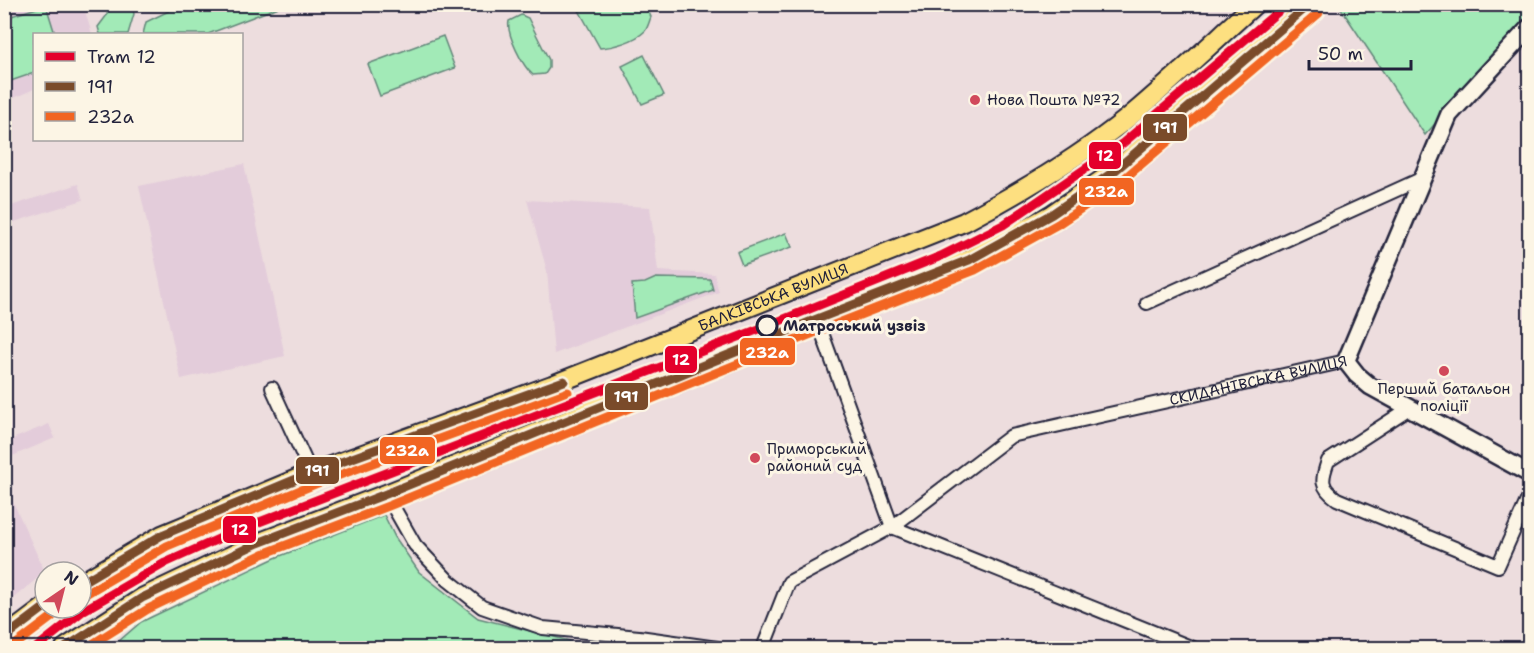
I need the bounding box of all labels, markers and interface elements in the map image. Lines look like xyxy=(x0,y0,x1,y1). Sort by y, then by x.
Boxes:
legend xyxy=(33,33,243,141)
scale bar xyxy=(1309,33,1411,71)
text: 50 m xyxy=(1318,42,1363,66)
text: Tram 12 xyxy=(87,45,156,69)
text: 191 xyxy=(87,75,113,99)
place label: Нова Пошта №72 xyxy=(987,90,1120,110)
marker: Нова Пошта №72 xyxy=(968,93,982,107)
text: 232а xyxy=(87,105,134,129)
line badge: 191 xyxy=(1142,113,1188,142)
text: 191 xyxy=(1152,117,1178,138)
line badge: 12 xyxy=(1088,141,1122,170)
text: 12 xyxy=(1096,145,1114,166)
line badge: 232а xyxy=(1078,177,1135,206)
text: 232а xyxy=(1084,181,1128,202)
street label: БАЛКІВСЬКА ВУЛИЦЯ xyxy=(695,259,851,336)
marker: Матроський узвіз xyxy=(756,315,778,337)
place label: Матроський узвіз xyxy=(783,316,925,336)
line badge: 232а xyxy=(739,337,796,366)
text: 232а xyxy=(745,342,789,363)
line badge: 12 xyxy=(664,345,698,374)
text: 12 xyxy=(672,349,690,370)
street label: СКИДАНІВСЬКА ВУЛИЦЯ xyxy=(1168,351,1349,410)
marker: Перший батальон поліції xyxy=(1437,364,1451,378)
place label: Перший батальон поліції xyxy=(1378,379,1510,416)
line badge: 191 xyxy=(604,382,649,411)
text: 191 xyxy=(613,386,639,407)
line badge: 232а xyxy=(379,436,436,465)
place label: Приморський районий суд xyxy=(767,439,867,476)
text: 232а xyxy=(385,440,429,461)
marker: Приморський районий суд xyxy=(748,451,762,465)
line badge: 191 xyxy=(295,456,340,485)
text: 191 xyxy=(304,460,330,481)
line badge: 12 xyxy=(222,515,257,544)
text: 12 xyxy=(231,519,249,540)
north arrow xyxy=(33,560,93,620)
text: N xyxy=(60,566,83,590)

